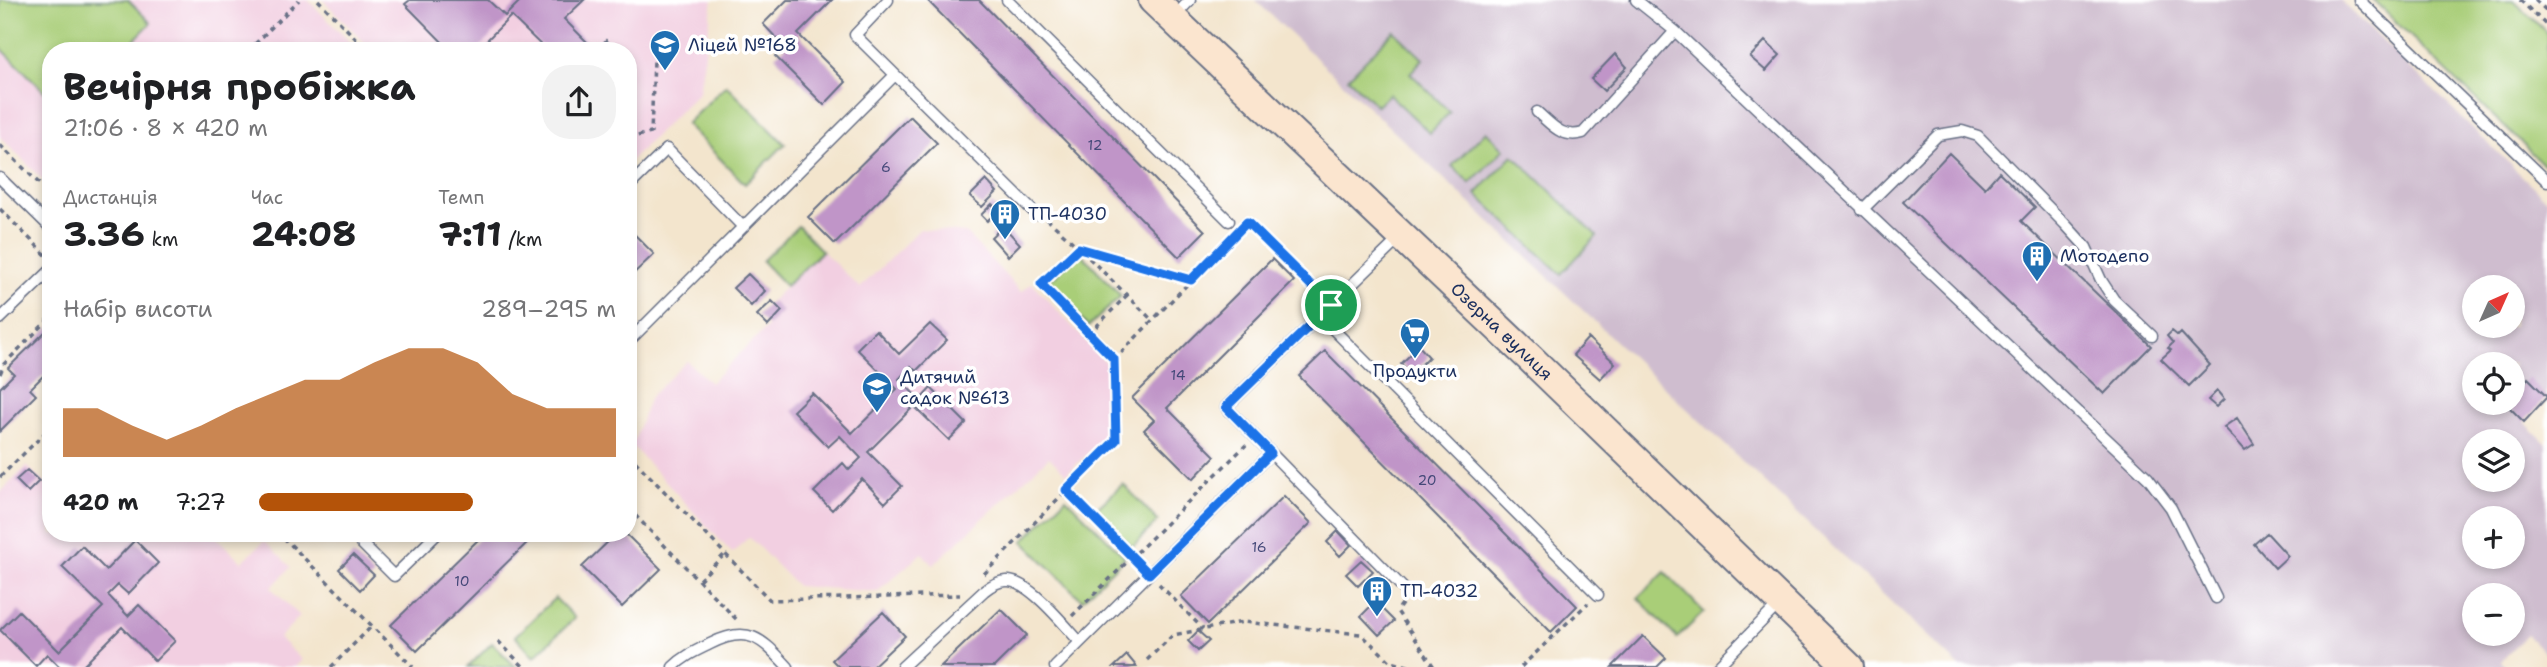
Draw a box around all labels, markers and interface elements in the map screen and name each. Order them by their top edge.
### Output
school or university icon: Ліцей №168 [648,28,682,72]
place label: Ліцей №168 [688,33,797,57]
text: Вечірня пробіжка [63,61,416,112]
button: share [542,65,616,139]
text: 21:06 · 8 × 420 m [63,113,268,143]
house number: 12 [1088,136,1102,154]
house number: 6 [881,158,891,176]
text: Дистанція [63,185,158,210]
text: Час [251,185,283,210]
text: Темп [438,185,484,210]
building icon: ТП-4030 [988,197,1022,241]
place label: ТП-4030 [1028,202,1107,226]
text: 3.36 [63,210,145,257]
text: 24:08 [251,210,357,257]
text: 7:11 [438,210,502,257]
text: km [145,227,178,252]
text: /km [502,227,542,252]
building icon: Мотодепо [2020,239,2054,283]
place label: Мотодепо [2060,244,2149,268]
pin [1301,275,1361,335]
north arrow [2462,275,2525,338]
map controls [2462,275,2525,646]
street label: Озерна вулиця [1445,277,1558,386]
icon: arrive [1312,286,1350,324]
text: Набір висоти [63,294,213,324]
text: 289–295 m [481,294,616,324]
supermarket icon: Продукти [1398,316,1432,360]
button: locate [2462,352,2525,415]
place label: Продукти [1373,359,1457,383]
place label: Дитячий садок №613 [900,365,1010,410]
house number: 14 [1170,366,1186,384]
school or university icon: Дитячий садок №613 [860,370,894,414]
button: layers [2462,429,2525,492]
house number: 20 [1417,471,1437,489]
text: 420 m [63,487,138,517]
text: 7:27 [175,487,226,517]
button: + [2462,506,2525,569]
house number: 16 [1251,538,1267,556]
house number: 10 [454,572,470,590]
building icon: ТП-4032 [1360,574,1394,618]
place label: ТП-4032 [1400,579,1478,603]
button: − [2462,583,2525,646]

